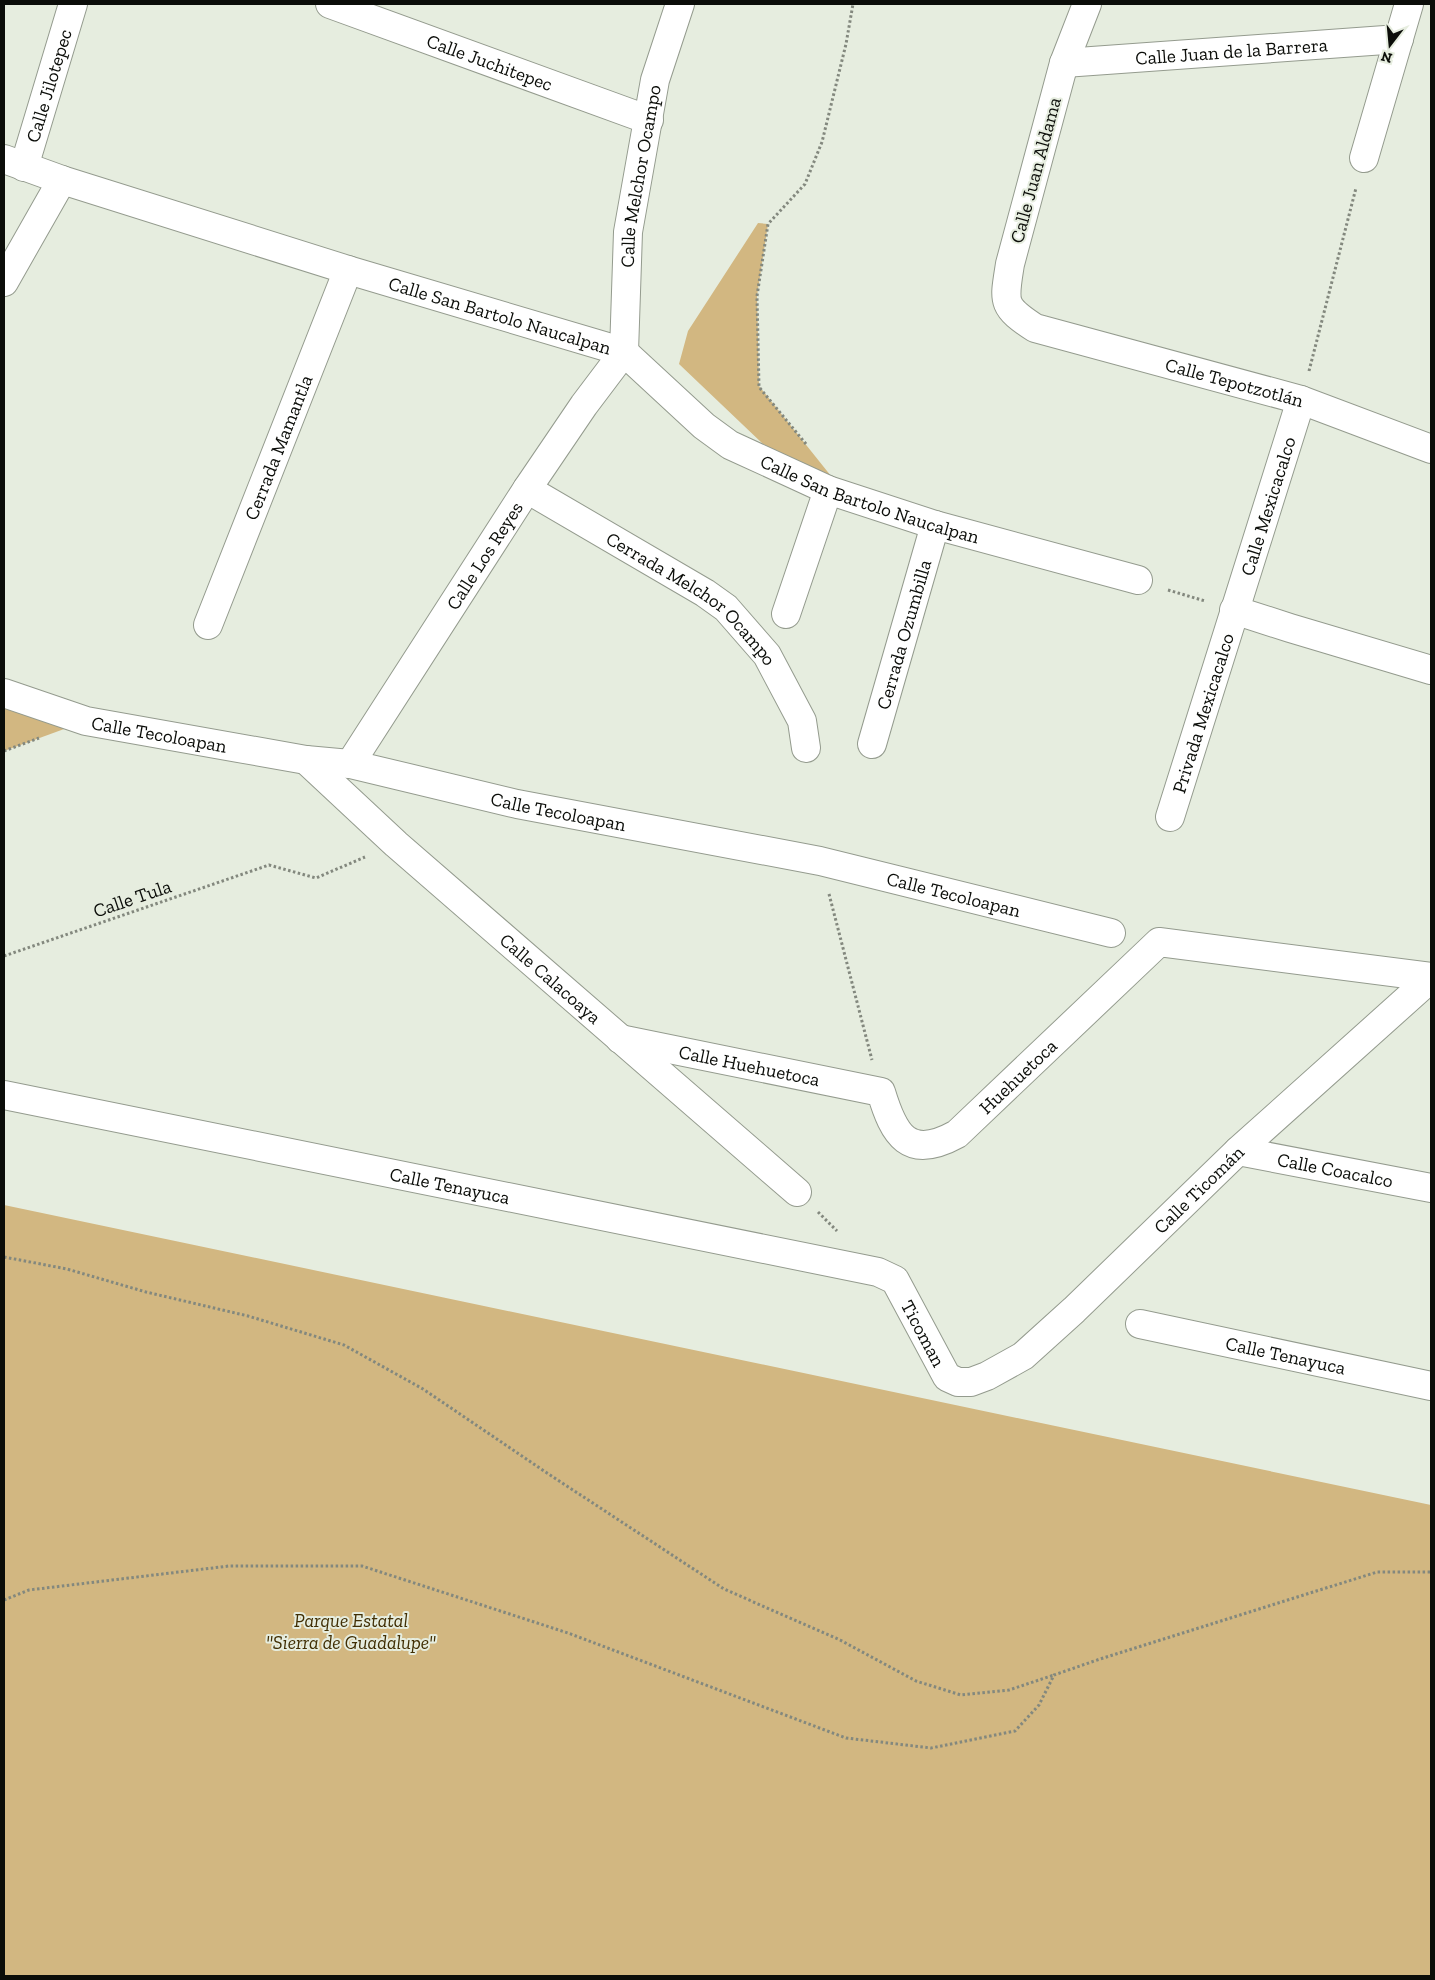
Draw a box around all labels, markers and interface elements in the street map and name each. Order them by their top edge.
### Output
north arrow [1365,20,1415,70]
street label: Calle Jilotepec [21,26,77,145]
street label: Calle Juchitepec [423,29,556,96]
street label: Calle Juan de la Barrera [1135,33,1329,70]
text: N [1379,47,1394,67]
street label: Calle Melchor Ocampo [616,83,666,268]
street label: Calle Juan Aldama [1005,95,1066,245]
street label: Calle San Bartolo Naucalpan [386,272,614,360]
street label: Calle Tepotzotlán [1163,353,1306,412]
street label: Cerrada Mamantla [240,372,317,523]
street label: Calle Mexicacalco [1236,433,1301,579]
street label: Calle San Bartolo Naucalpan [757,450,982,549]
street label: Calle Los Reyes [441,497,528,614]
street label: Cerrada Melchor Ocampo [602,527,781,670]
street label: Cerrada Ozumbilla [872,557,936,712]
street label: Privada Mexicacalco [1167,630,1239,796]
street label: Calle Tecoloapan [90,711,229,758]
street label: Calle Tecoloapan [488,787,628,836]
street label: Calle Tecoloapan [884,867,1023,922]
street label: Calle Tula [90,874,174,923]
street label: Calle Calacoaya [495,928,606,1029]
street label: Huehuetoca [974,1034,1062,1119]
street label: Calle Huehuetoca [677,1040,822,1091]
street label: Calle Ticomán [1149,1141,1249,1239]
street label: Calle Coacalco [1275,1148,1395,1193]
street label: Calle Tenayuca [388,1162,512,1209]
street label: Ticoman [896,1296,950,1371]
street label: Calle Tenayuca [1224,1332,1348,1380]
park label: Parque Estatal "Sierra de Guadalupe" [266,1609,436,1654]

